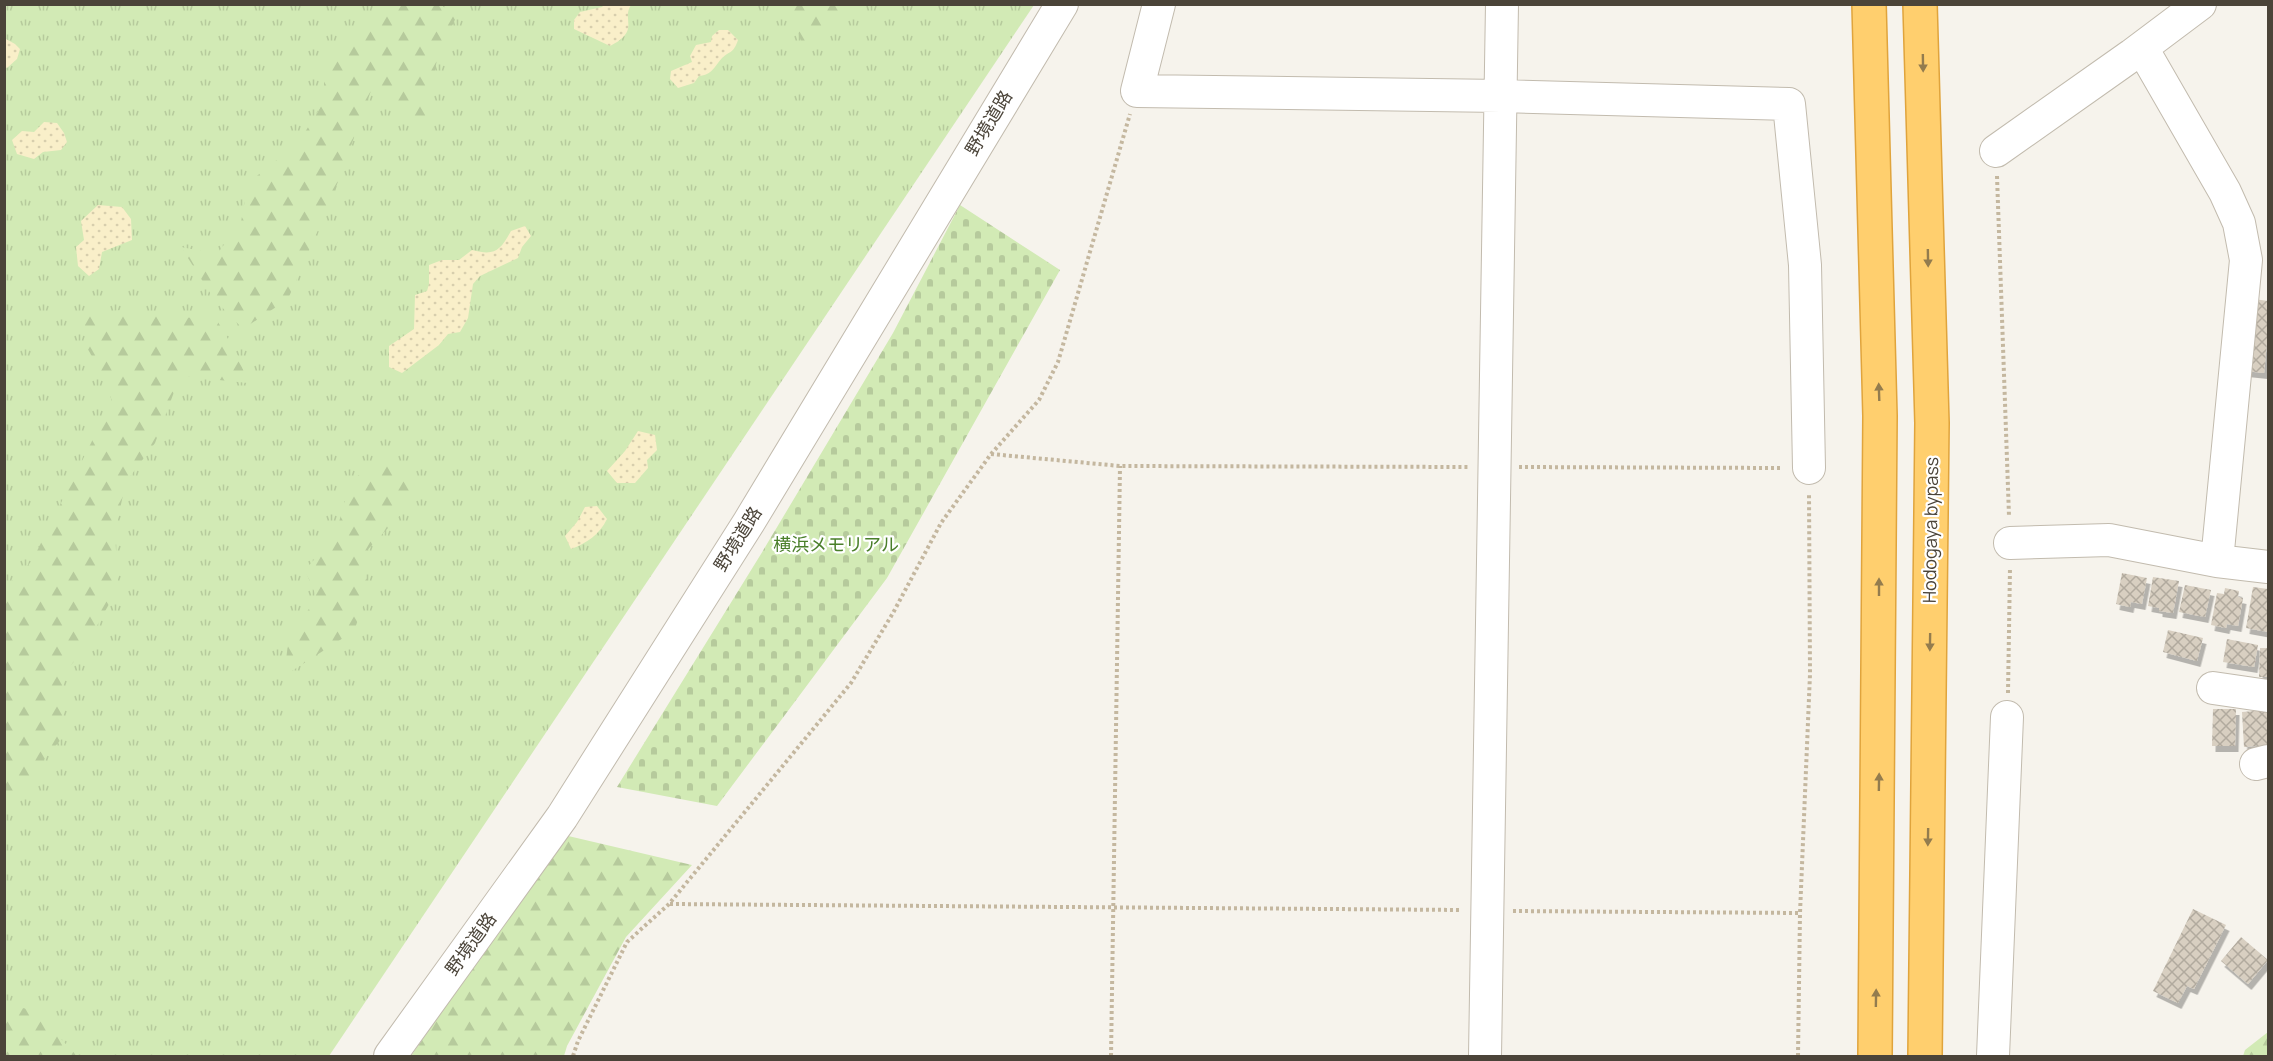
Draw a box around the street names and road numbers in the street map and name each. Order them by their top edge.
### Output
street label: 野境道路 [959,85,1017,160]
street label: Hodogaya bypass [1917,457,1943,603]
street label: 野境道路 [708,502,766,575]
street label: 野境道路 [439,907,501,980]

